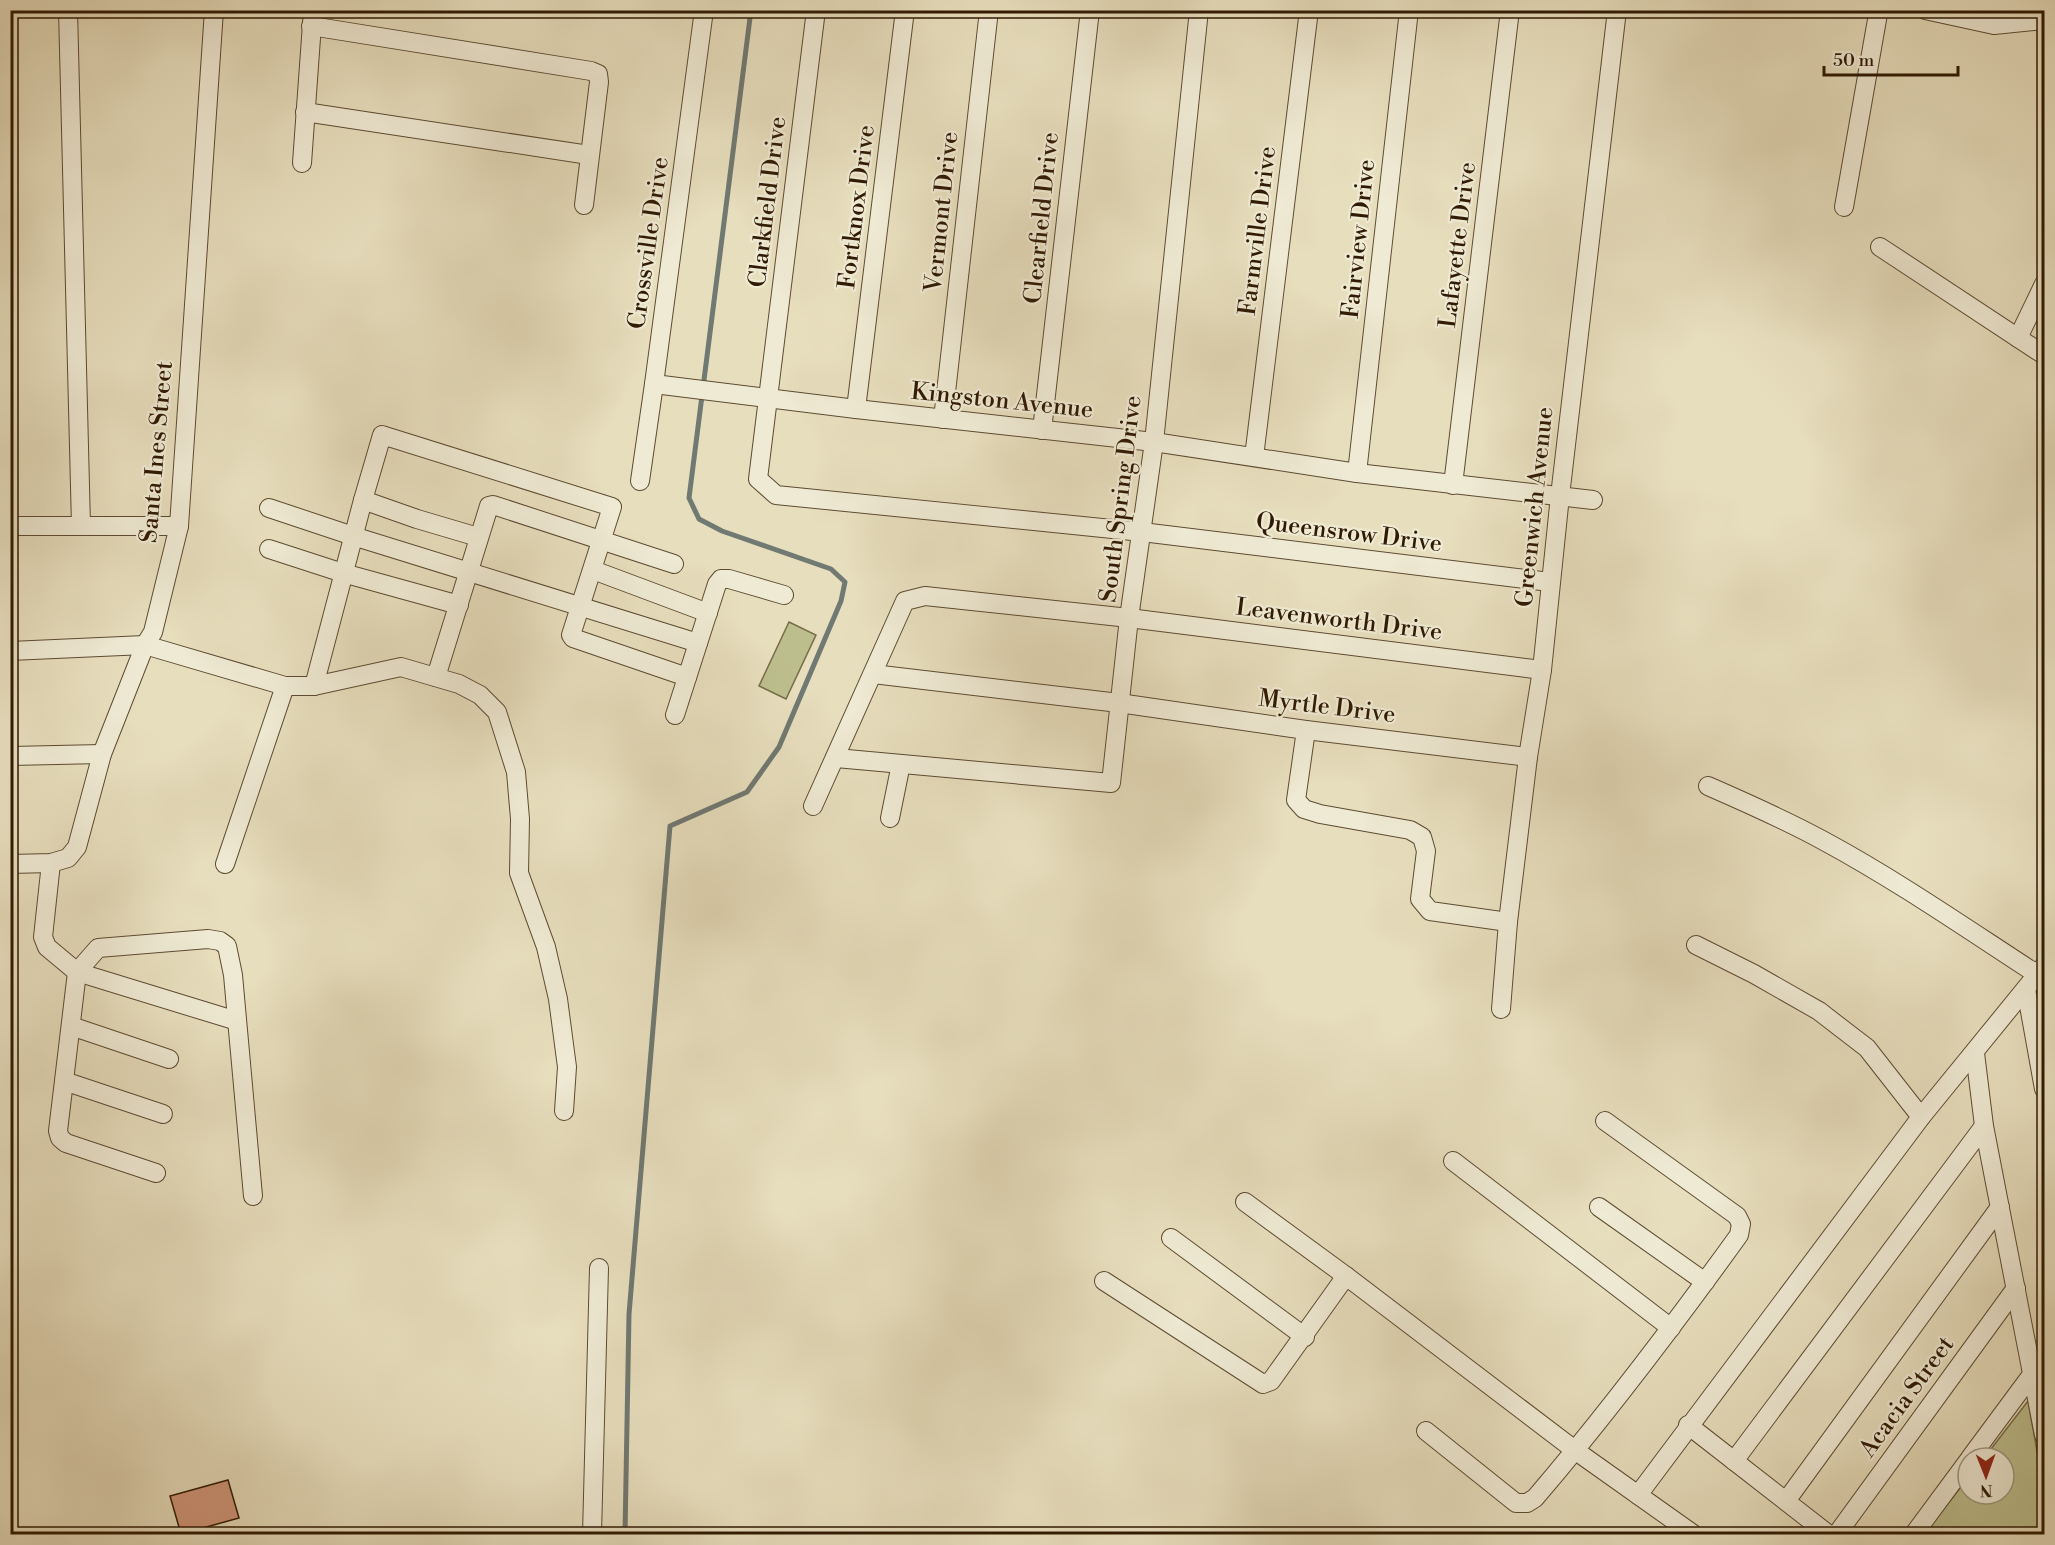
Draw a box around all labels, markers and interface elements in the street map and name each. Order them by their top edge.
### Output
scale bar [1824,39,1958,77]
text: 50 m [1833,49,1875,72]
street label: Clarkfield Drive [743,115,793,289]
street label: Fortknox Drive [832,123,882,291]
street label: Vermont Drive [919,130,965,295]
street label: Clearfield Drive [1018,131,1066,305]
street label: Farmville Drive [1233,145,1283,317]
street label: Crossville Drive [622,155,676,331]
street label: Fairview Drive [1336,158,1382,320]
street label: Lafayette Drive [1433,160,1483,330]
street label: Santa Ines Street [134,359,180,544]
street label: Kingston Avenue [909,377,1095,425]
street label: South Spring Drive [1093,394,1149,604]
street label: Greenwich Avenue [1510,405,1560,609]
street label: Queensrow Drive [1254,507,1444,559]
street label: Leavenworth Drive [1234,592,1444,648]
street label: Myrtle Drive [1257,684,1397,730]
street label: Acacia Street [1852,1330,1961,1464]
north arrow [1956,1446,2016,1506]
text: N [1979,1480,1993,1500]

